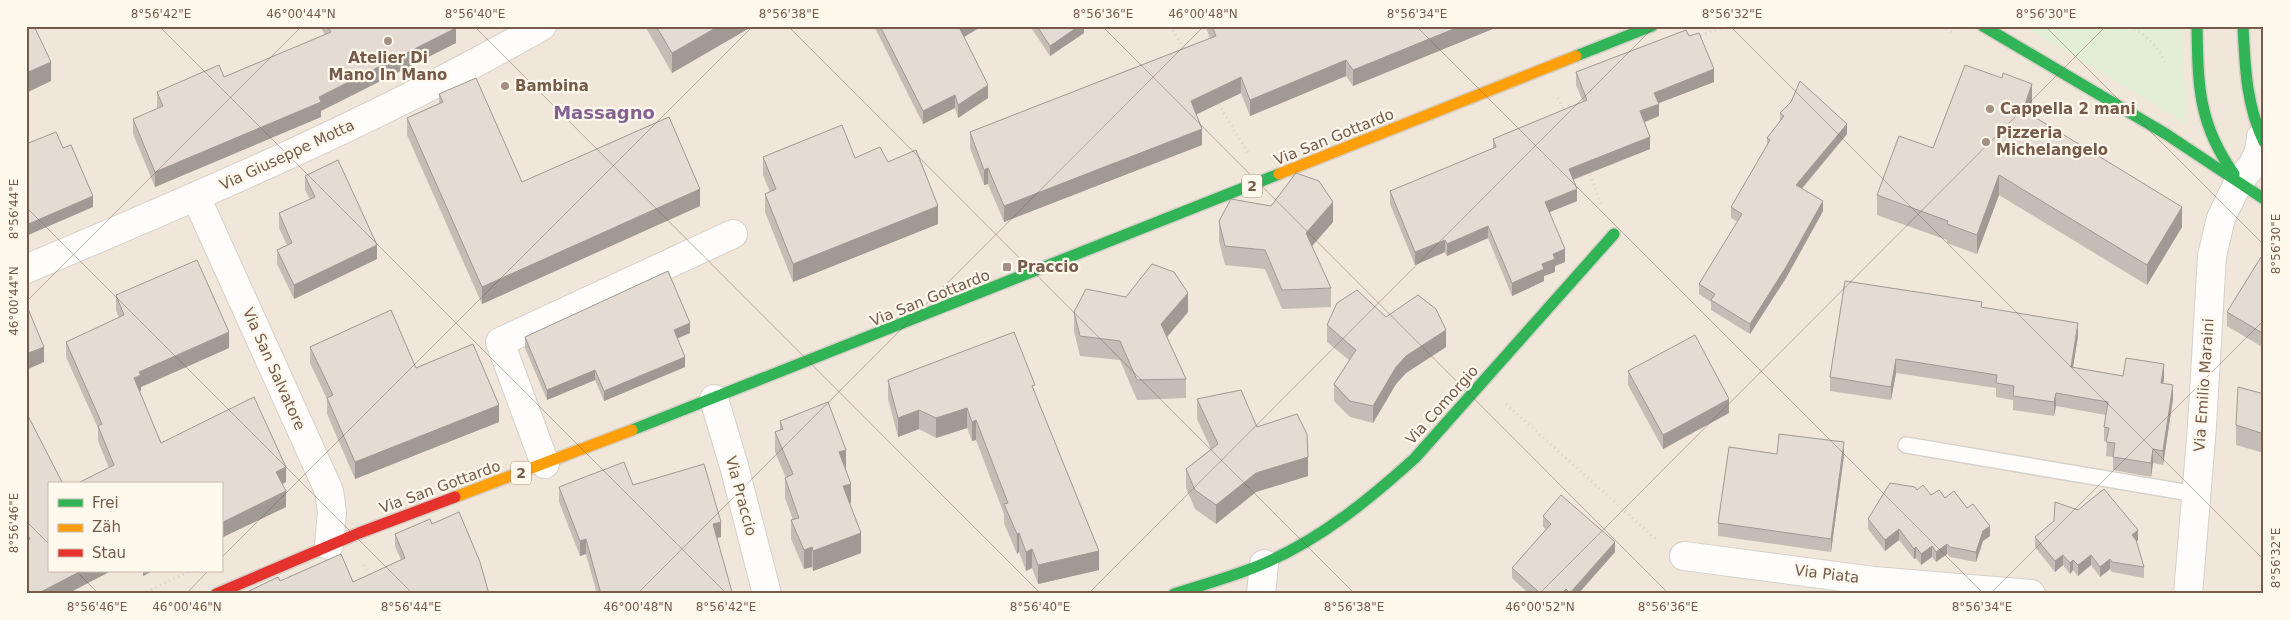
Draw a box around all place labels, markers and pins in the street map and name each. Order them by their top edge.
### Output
marker: Atelier Di Mano In Mano [382,35,394,47]
place label: Atelier Di Mano In Mano [329,49,447,84]
place label: Bambina [515,77,589,95]
marker: Bambina [499,80,511,92]
place label: Cappella 2 mani [2000,100,2136,118]
marker: Cappella 2 mani [1984,103,1996,115]
place label: Pizzeria Michelangelo [1996,124,2108,159]
marker: Pizzeria Michelangelo [1980,136,1992,148]
place label: Praccio [1017,258,1079,276]
marker: Praccio [1001,261,1013,273]

